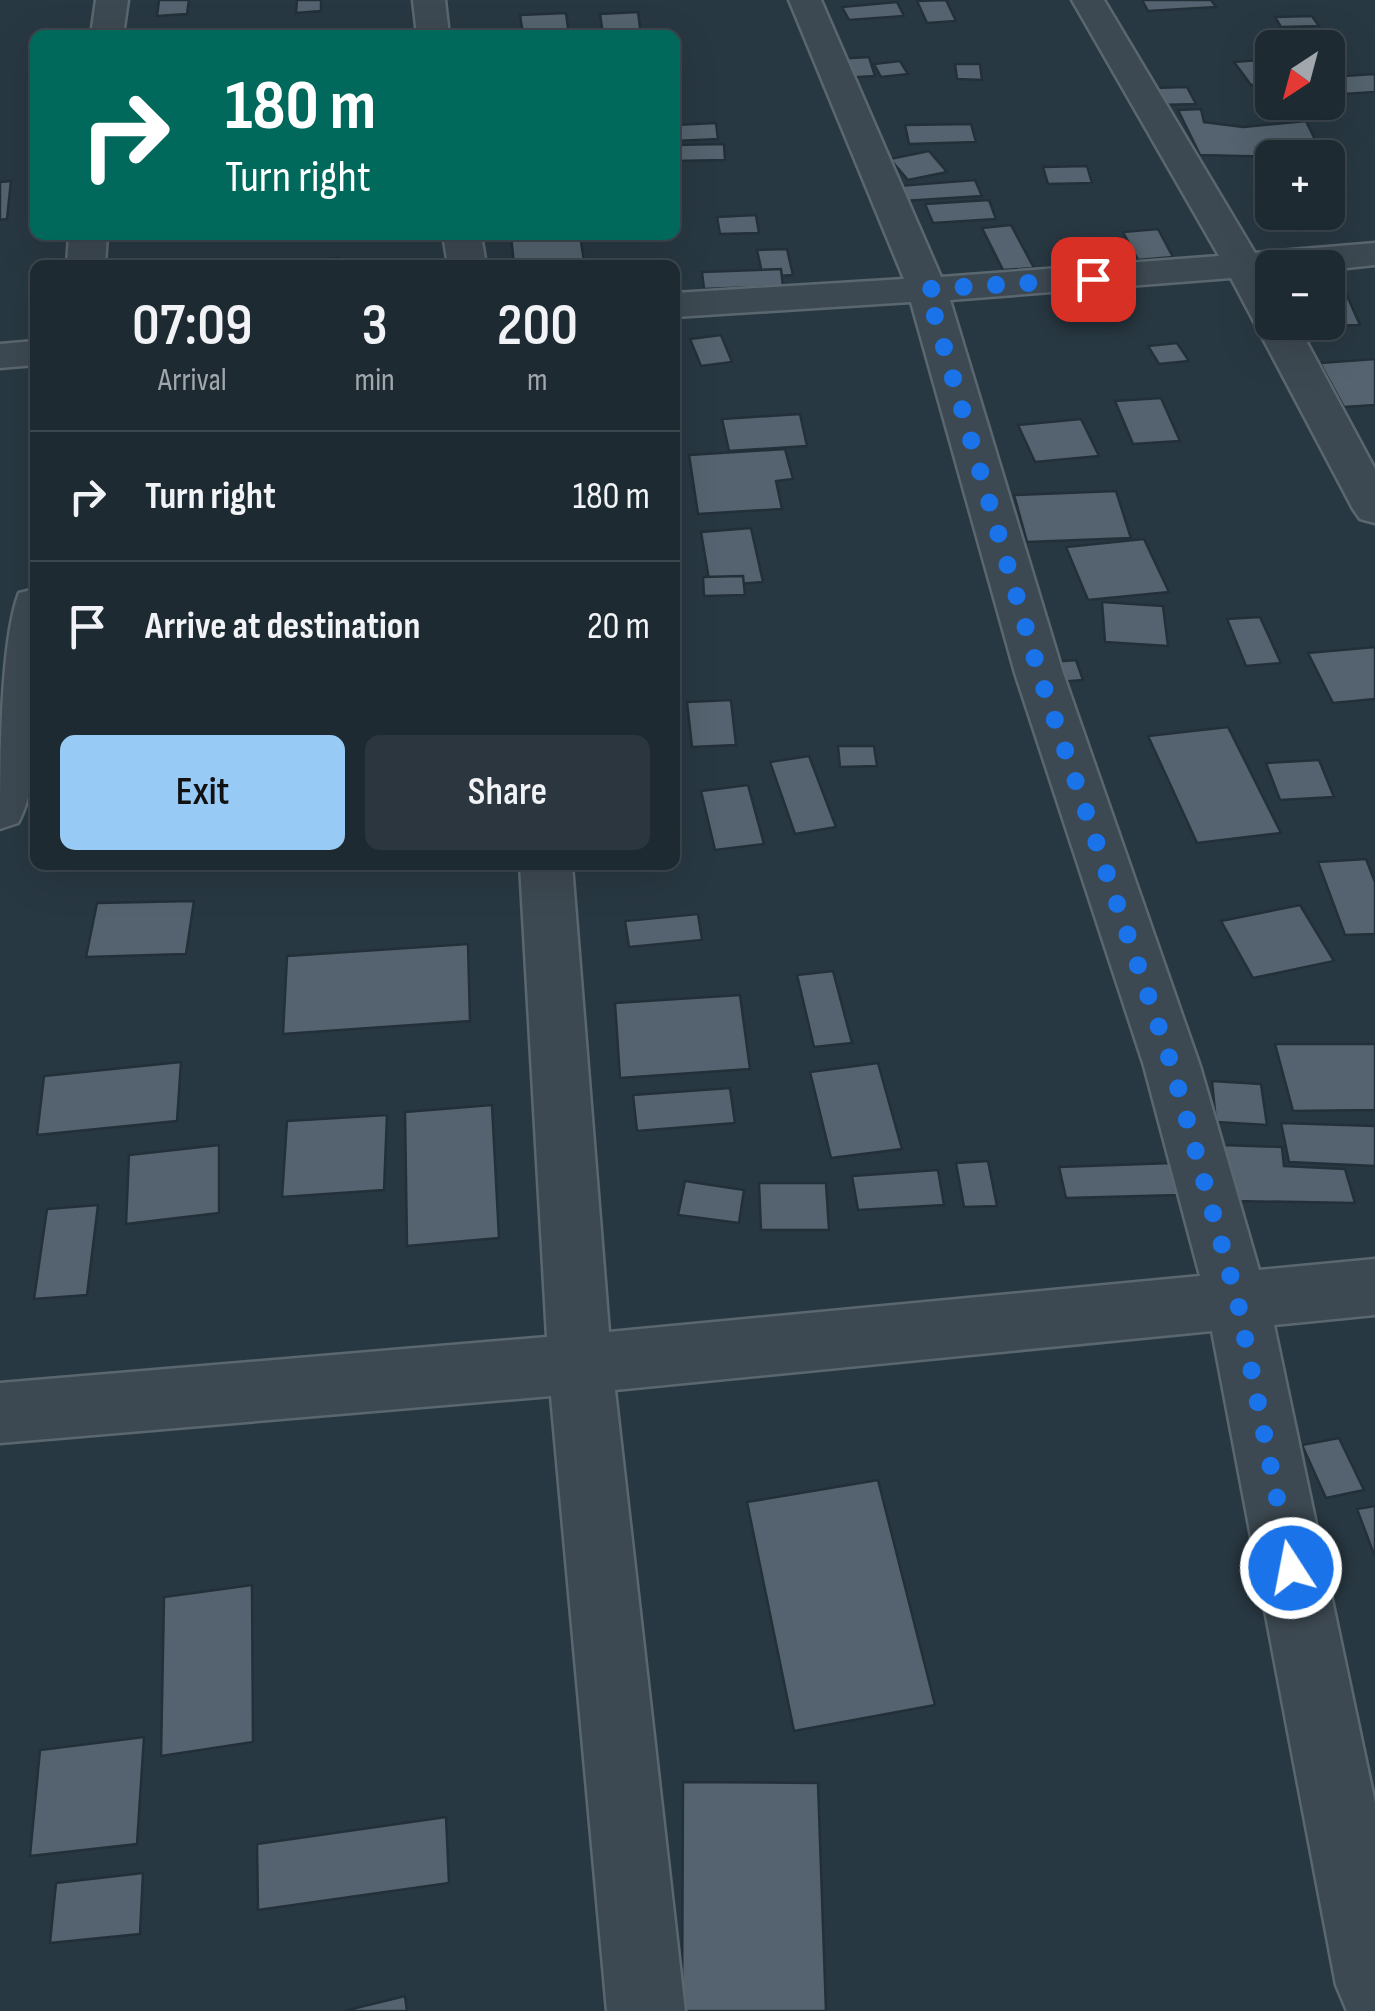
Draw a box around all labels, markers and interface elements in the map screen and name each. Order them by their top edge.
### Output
north arrow [1255,30,1345,120]
map controls [1255,30,1345,340]
text: 180 m [225,65,376,149]
icon: right [60,70,190,200]
button: + [1255,140,1345,230]
text: Turn right [225,150,371,205]
pin [1051,237,1136,322]
button: − [1255,250,1345,340]
icon: arrive [1066,252,1121,307]
text: 07:09 [132,290,253,362]
text: 3 [362,290,388,362]
text: 200 [497,290,578,362]
text: Arrival [158,361,227,400]
text: min [355,361,395,400]
text: m [527,361,548,400]
icon: right [60,469,115,524]
text: Turn right [145,474,276,519]
text: 180 m [573,474,650,519]
icon: arrive [60,599,115,654]
text: Arrive at destination [145,604,420,649]
text: 20 m [587,604,650,649]
button: Exit [60,735,345,850]
button: Share [365,735,650,850]
position arrow [1239,1516,1343,1620]

